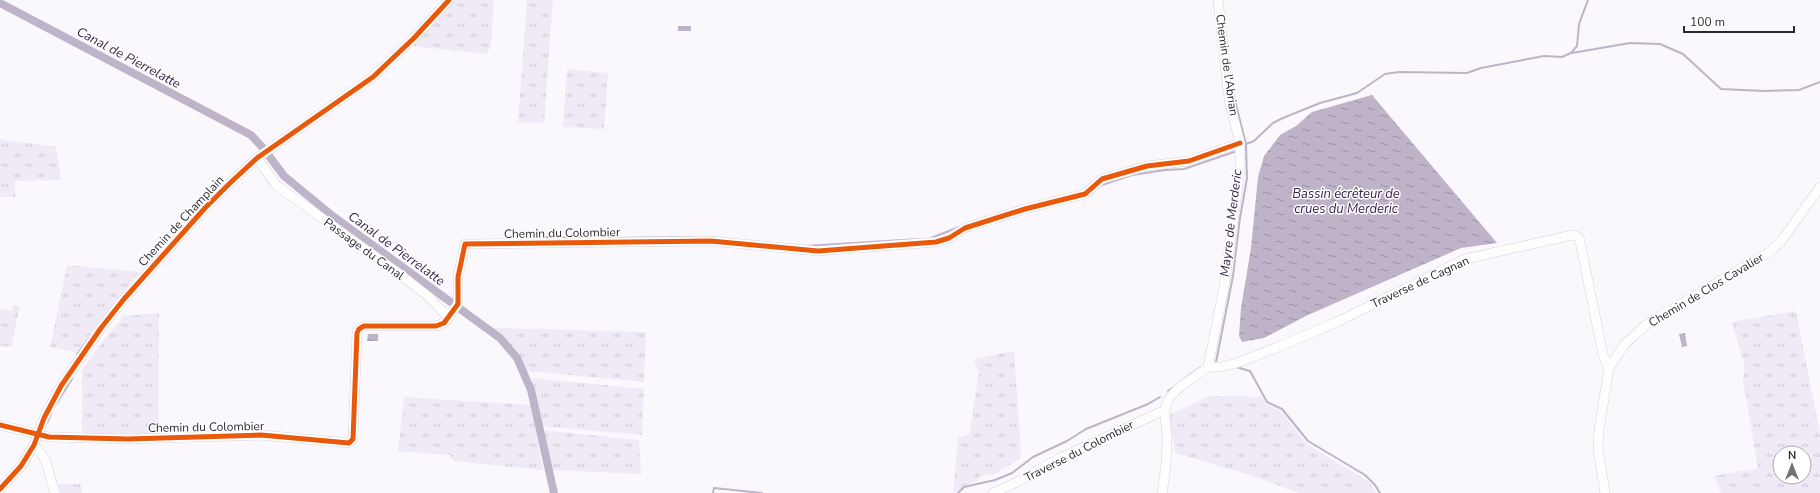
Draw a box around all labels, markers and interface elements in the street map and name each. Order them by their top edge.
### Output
scale bar [1684,8,1794,34]
street label: Chemin de l'Abrian [1212,13,1242,117]
text: 100 m [1690,14,1725,30]
water label: Canal de Pierrelatte [73,23,184,93]
water label: Mayre de Merderic [1215,167,1247,278]
street label: Chemin de Champlain [135,172,227,270]
water label: Bassin écrêteur de crues du Merderic [1292,185,1400,218]
water label: Canal de Pierrelatte [344,208,449,290]
street label: Passage du Canal [321,214,408,284]
street label: Chemin du Colombier [504,224,621,242]
street label: Chemin de Clos Cavalier [1646,249,1767,331]
street label: Traverse de Cagnan [1368,252,1472,312]
street label: Traverse du Colombier [1022,416,1137,486]
street label: Chemin du Colombier [148,418,265,436]
north arrow [1772,445,1812,485]
text: N [1788,448,1796,463]

